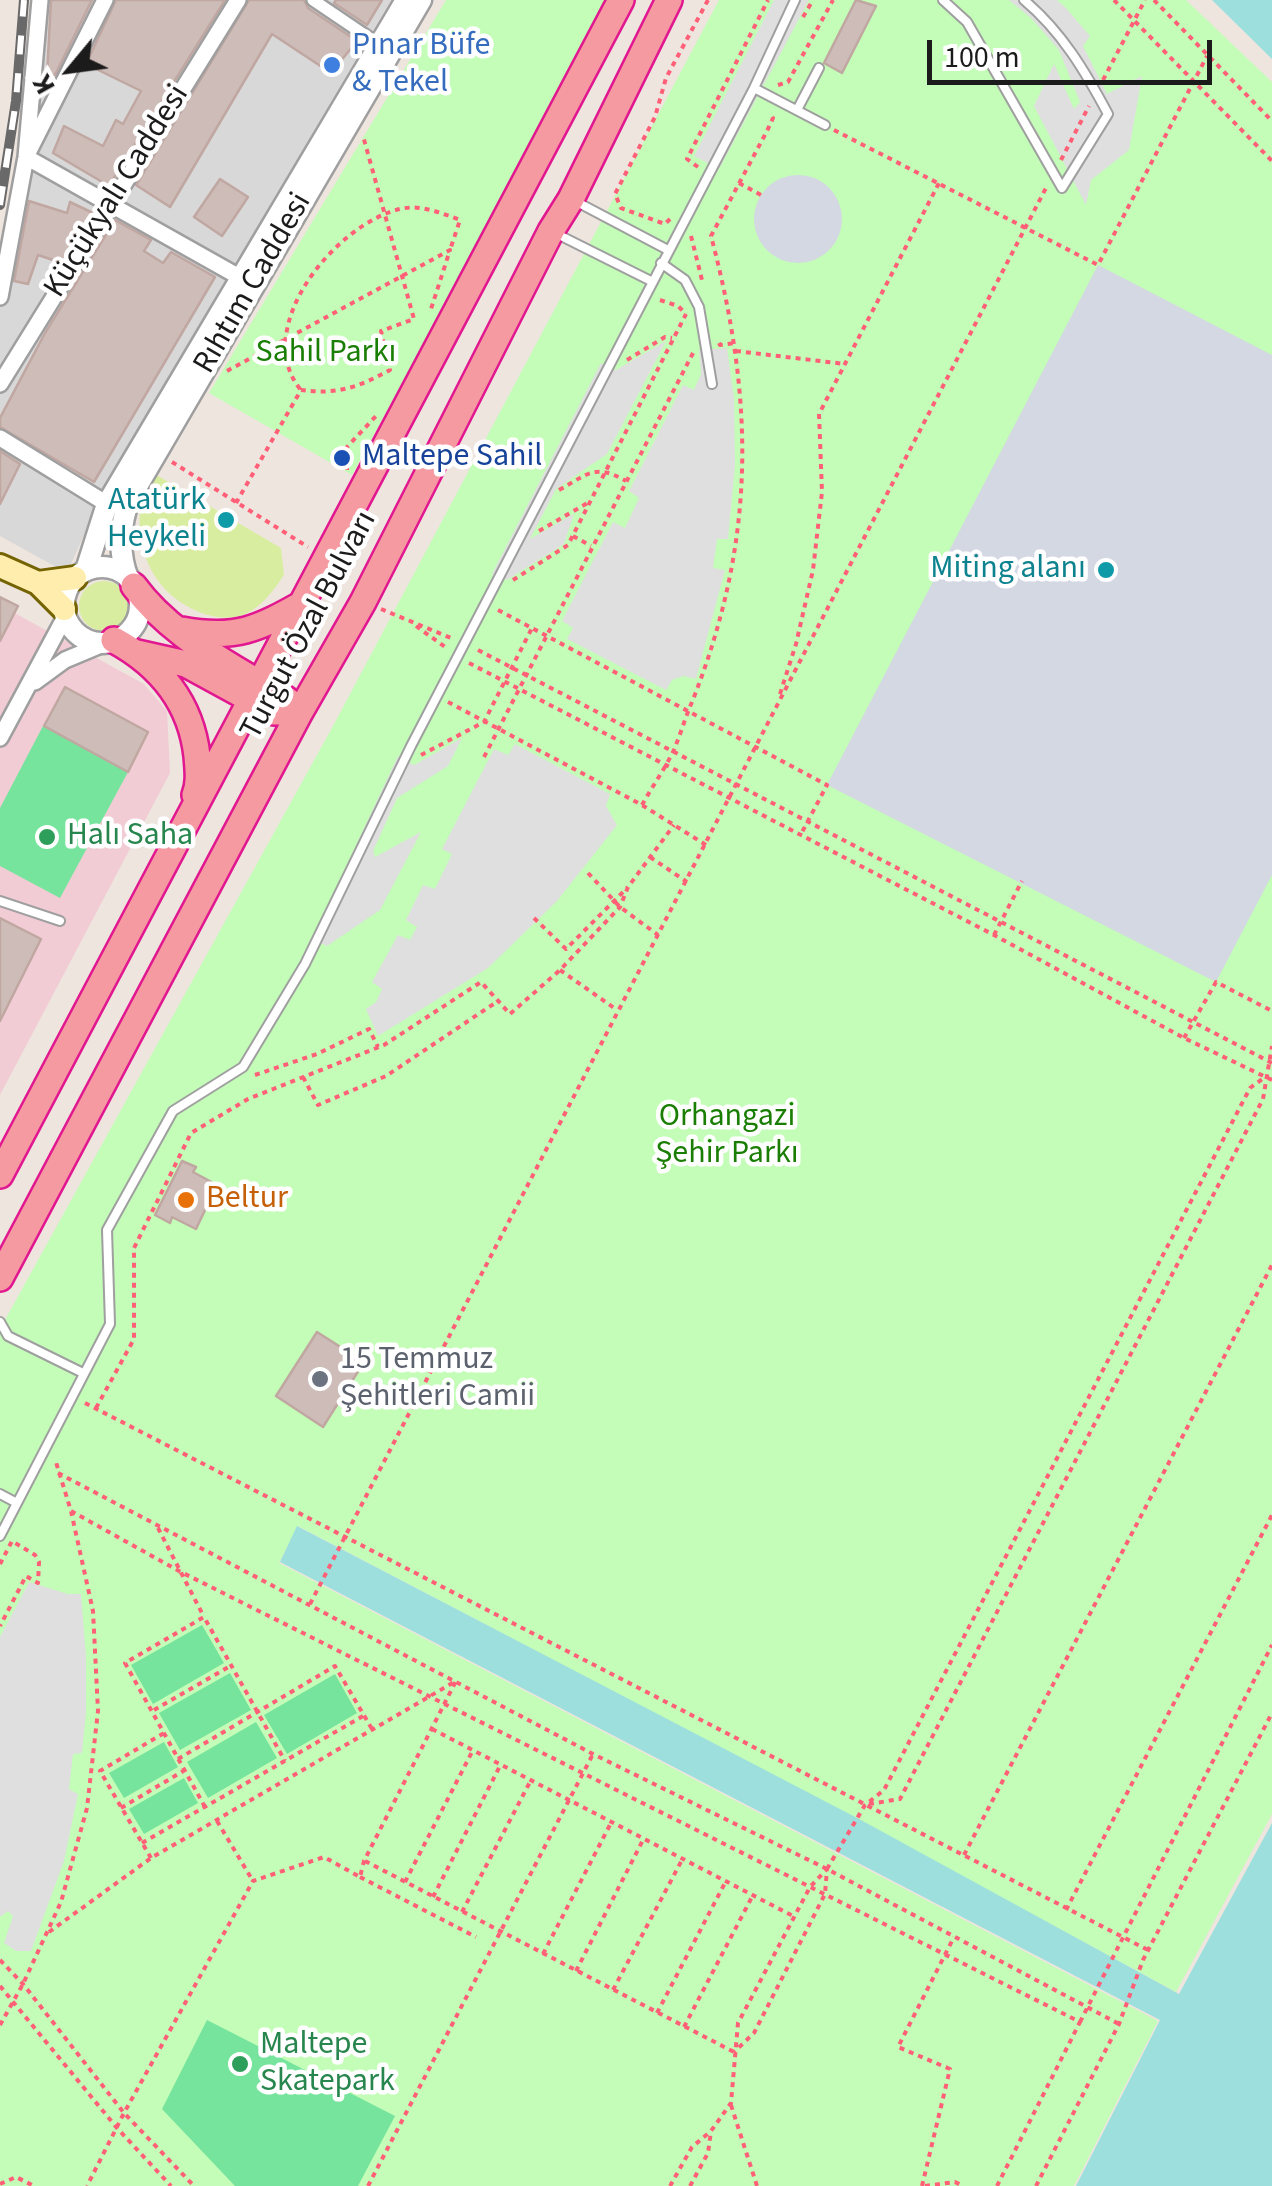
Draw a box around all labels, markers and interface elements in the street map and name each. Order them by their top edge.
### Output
north arrow [20,20,120,120]
scale bar [932,20,1217,82]
place label: Pınar Büfe & Tekel [352,28,490,103]
text: 100 m [944,36,1020,79]
marker: Pınar Büfe & Tekel [321,54,343,76]
street label: Küçükyalı Caddesi [37,79,199,305]
street label: Rıhtım Caddesi [187,187,321,381]
park label: Sahil Parkı [256,335,396,373]
place label: Maltepe Sahil [362,439,542,477]
marker: Maltepe Sahil [331,447,353,469]
place label: Atatürk Heykeli [107,483,206,558]
street label: Turgut Özal Bulvarı [234,505,386,747]
marker: Atatürk Heykeli [215,509,237,531]
place label: Miting alanı [930,551,1086,589]
marker: Miting alanı [1095,559,1117,581]
place label: Halı Saha [67,818,193,856]
marker: Halı Saha [36,826,58,848]
park label: Orhangazi Şehir Parkı [655,1099,799,1174]
place label: Beltur [206,1181,288,1219]
marker: Beltur [175,1189,197,1211]
place label: 15 Temmuz Şehitleri Camii [340,1342,535,1417]
marker: 15 Temmuz Şehitleri Camii [309,1368,331,1390]
place label: Maltepe Skatepark [260,2027,395,2102]
marker: Maltepe Skatepark [229,2053,251,2075]

